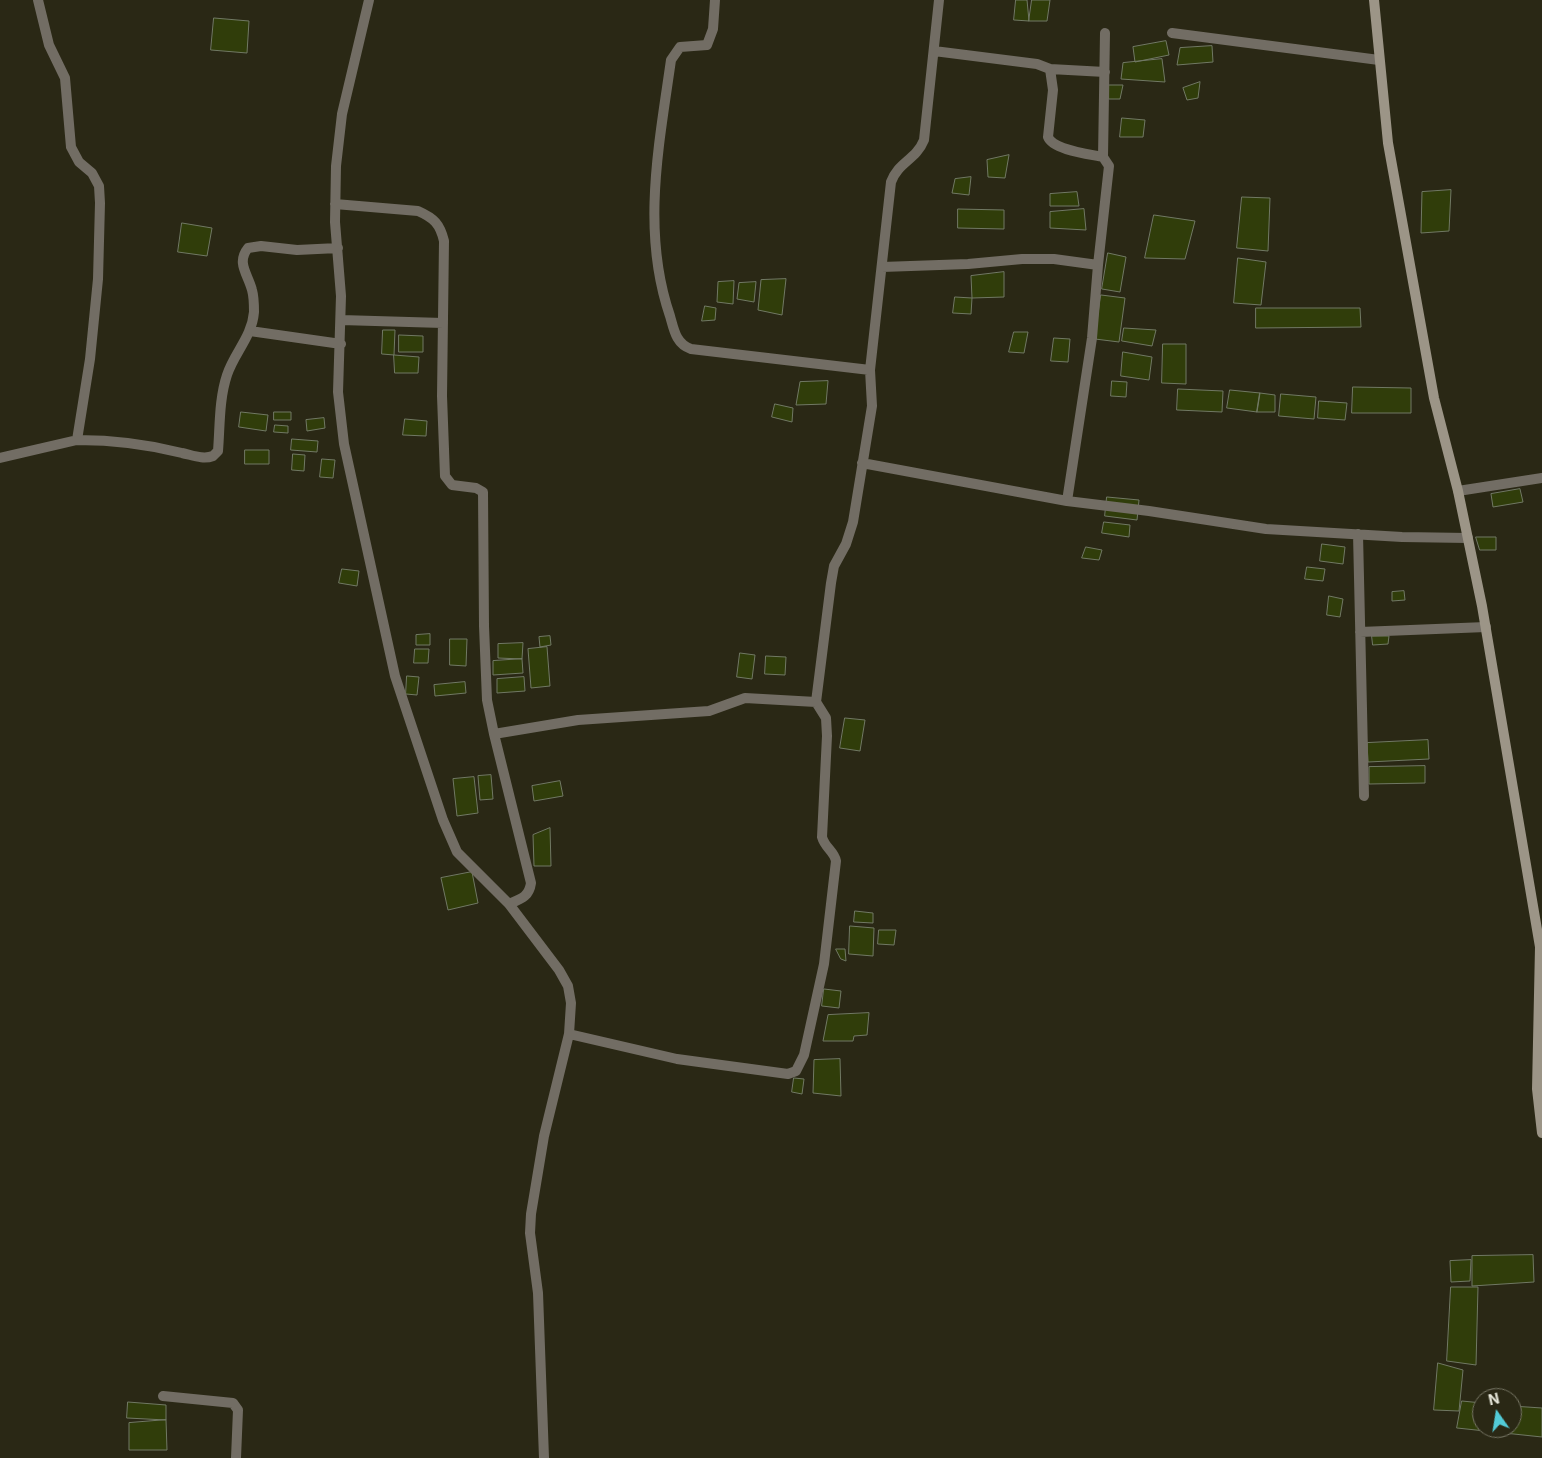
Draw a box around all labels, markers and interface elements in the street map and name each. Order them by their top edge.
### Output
north arrow [1472,1388,1522,1438]
text: N [1487,1389,1501,1408]

